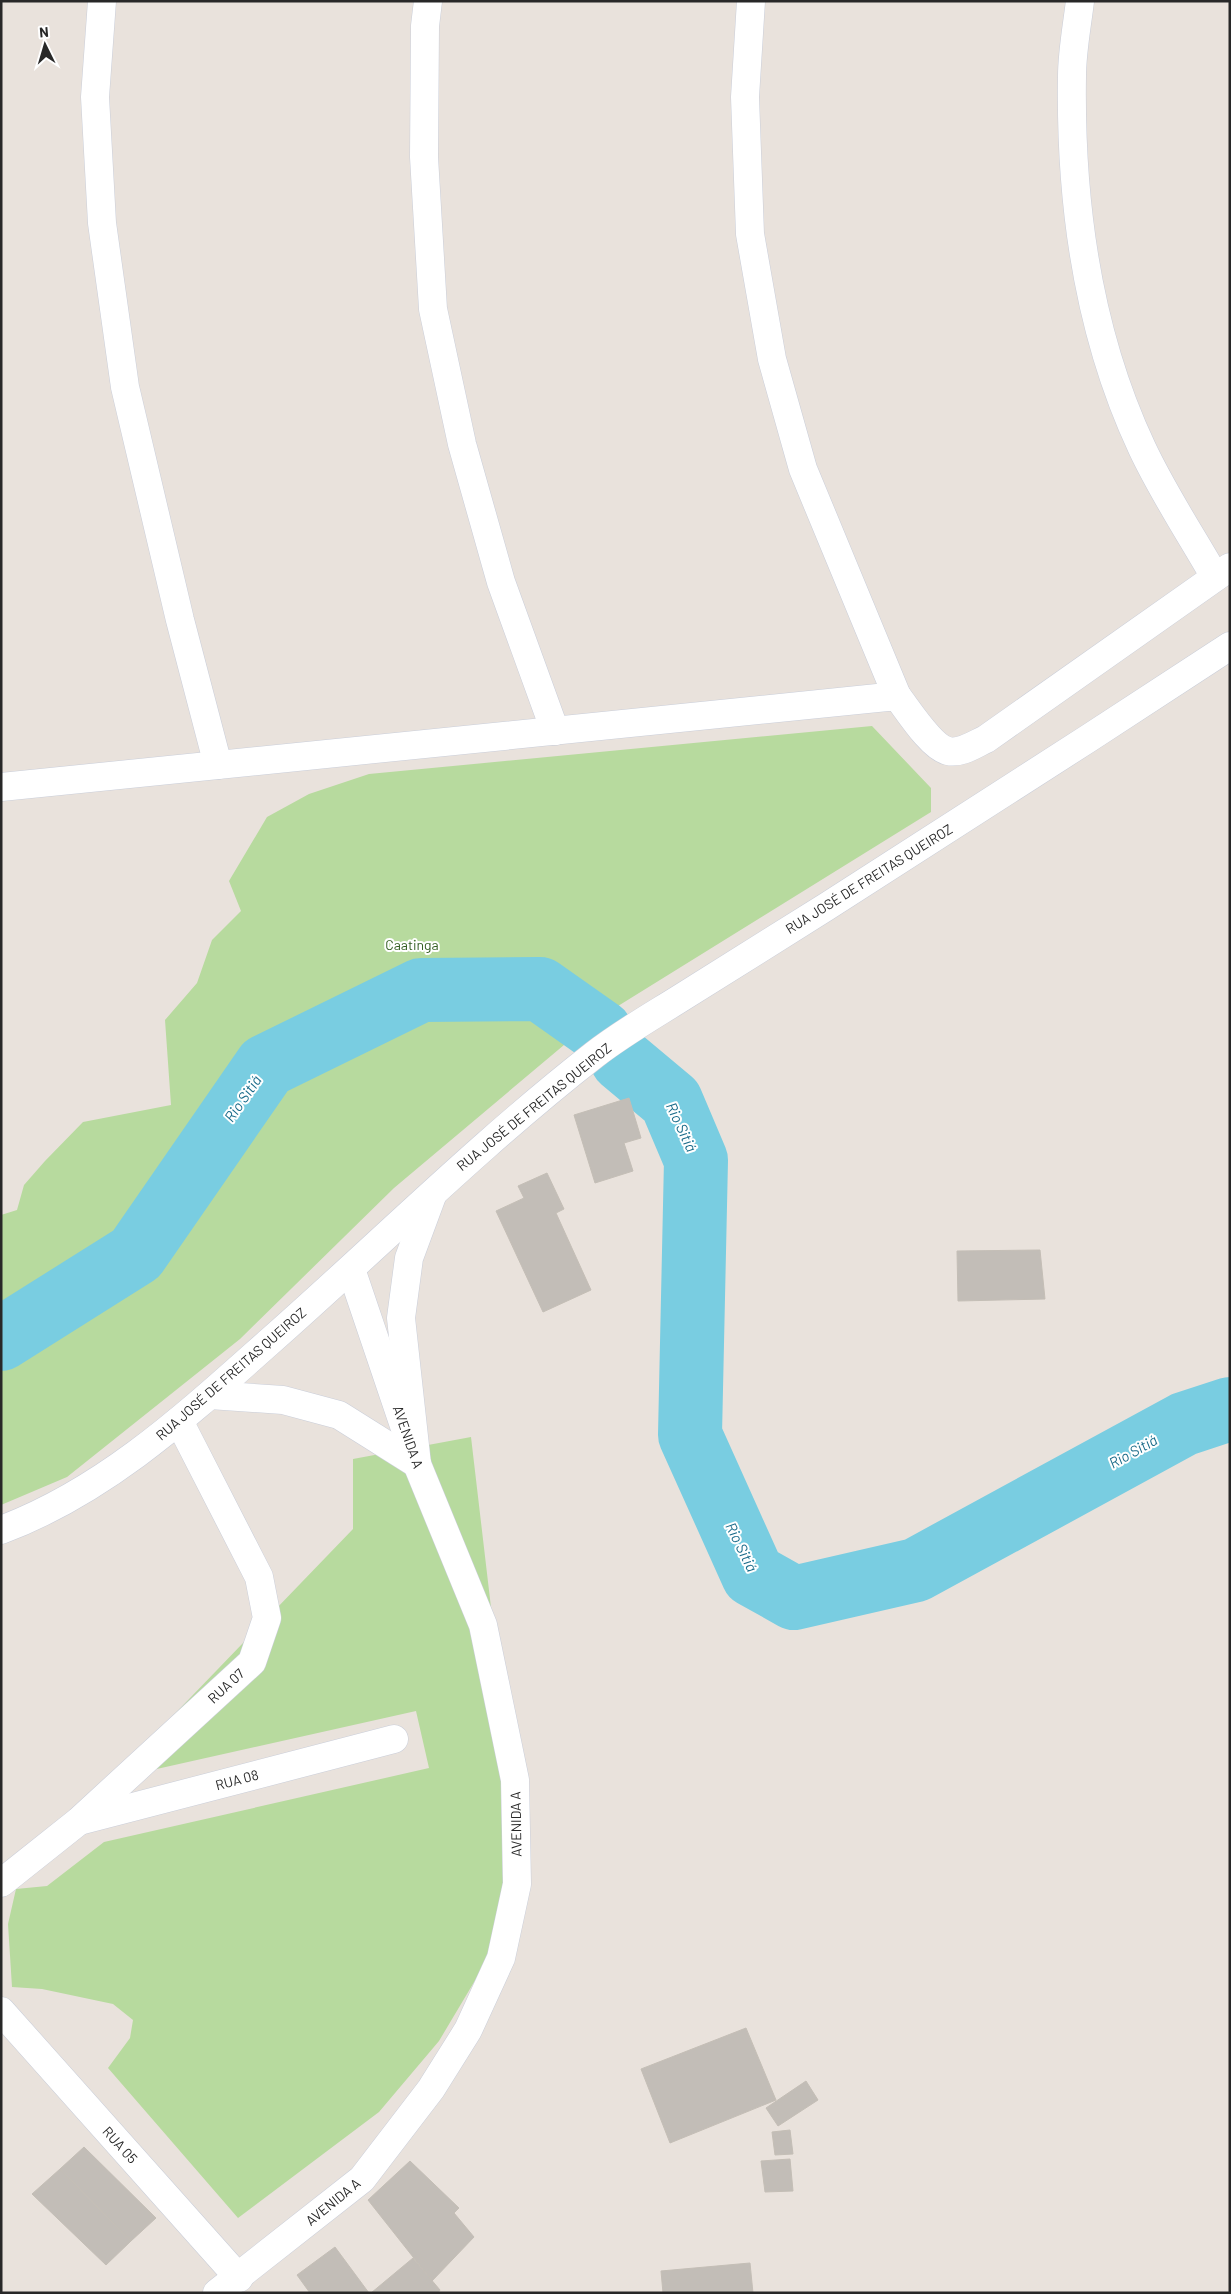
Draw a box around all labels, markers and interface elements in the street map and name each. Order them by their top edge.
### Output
north arrow [20,20,70,70]
text: N [38,23,49,40]
street label: RUA JOSÉ DE FREITAS QUEIROZ [782,820,955,937]
park label: Caatinga [385,936,439,953]
street label: RUA JOSÉ DE FREITAS QUEIROZ [453,1039,614,1174]
water label: Rio Sitiá [220,1071,265,1125]
water label: Rio Sitiá [663,1099,701,1155]
street label: RUA JOSÉ DE FREITAS QUEIROZ [152,1304,309,1444]
street label: AVENIDA A [390,1403,427,1471]
water label: Rio Sitiá [1105,1430,1160,1472]
water label: Rio Sitiá [722,1519,762,1574]
street label: RUA 07 [204,1664,248,1707]
street label: RUA 08 [213,1766,260,1793]
street label: AVENIDA A [506,1791,525,1857]
street label: RUA 05 [99,2123,141,2167]
street label: AVENIDA A [302,2174,364,2229]

